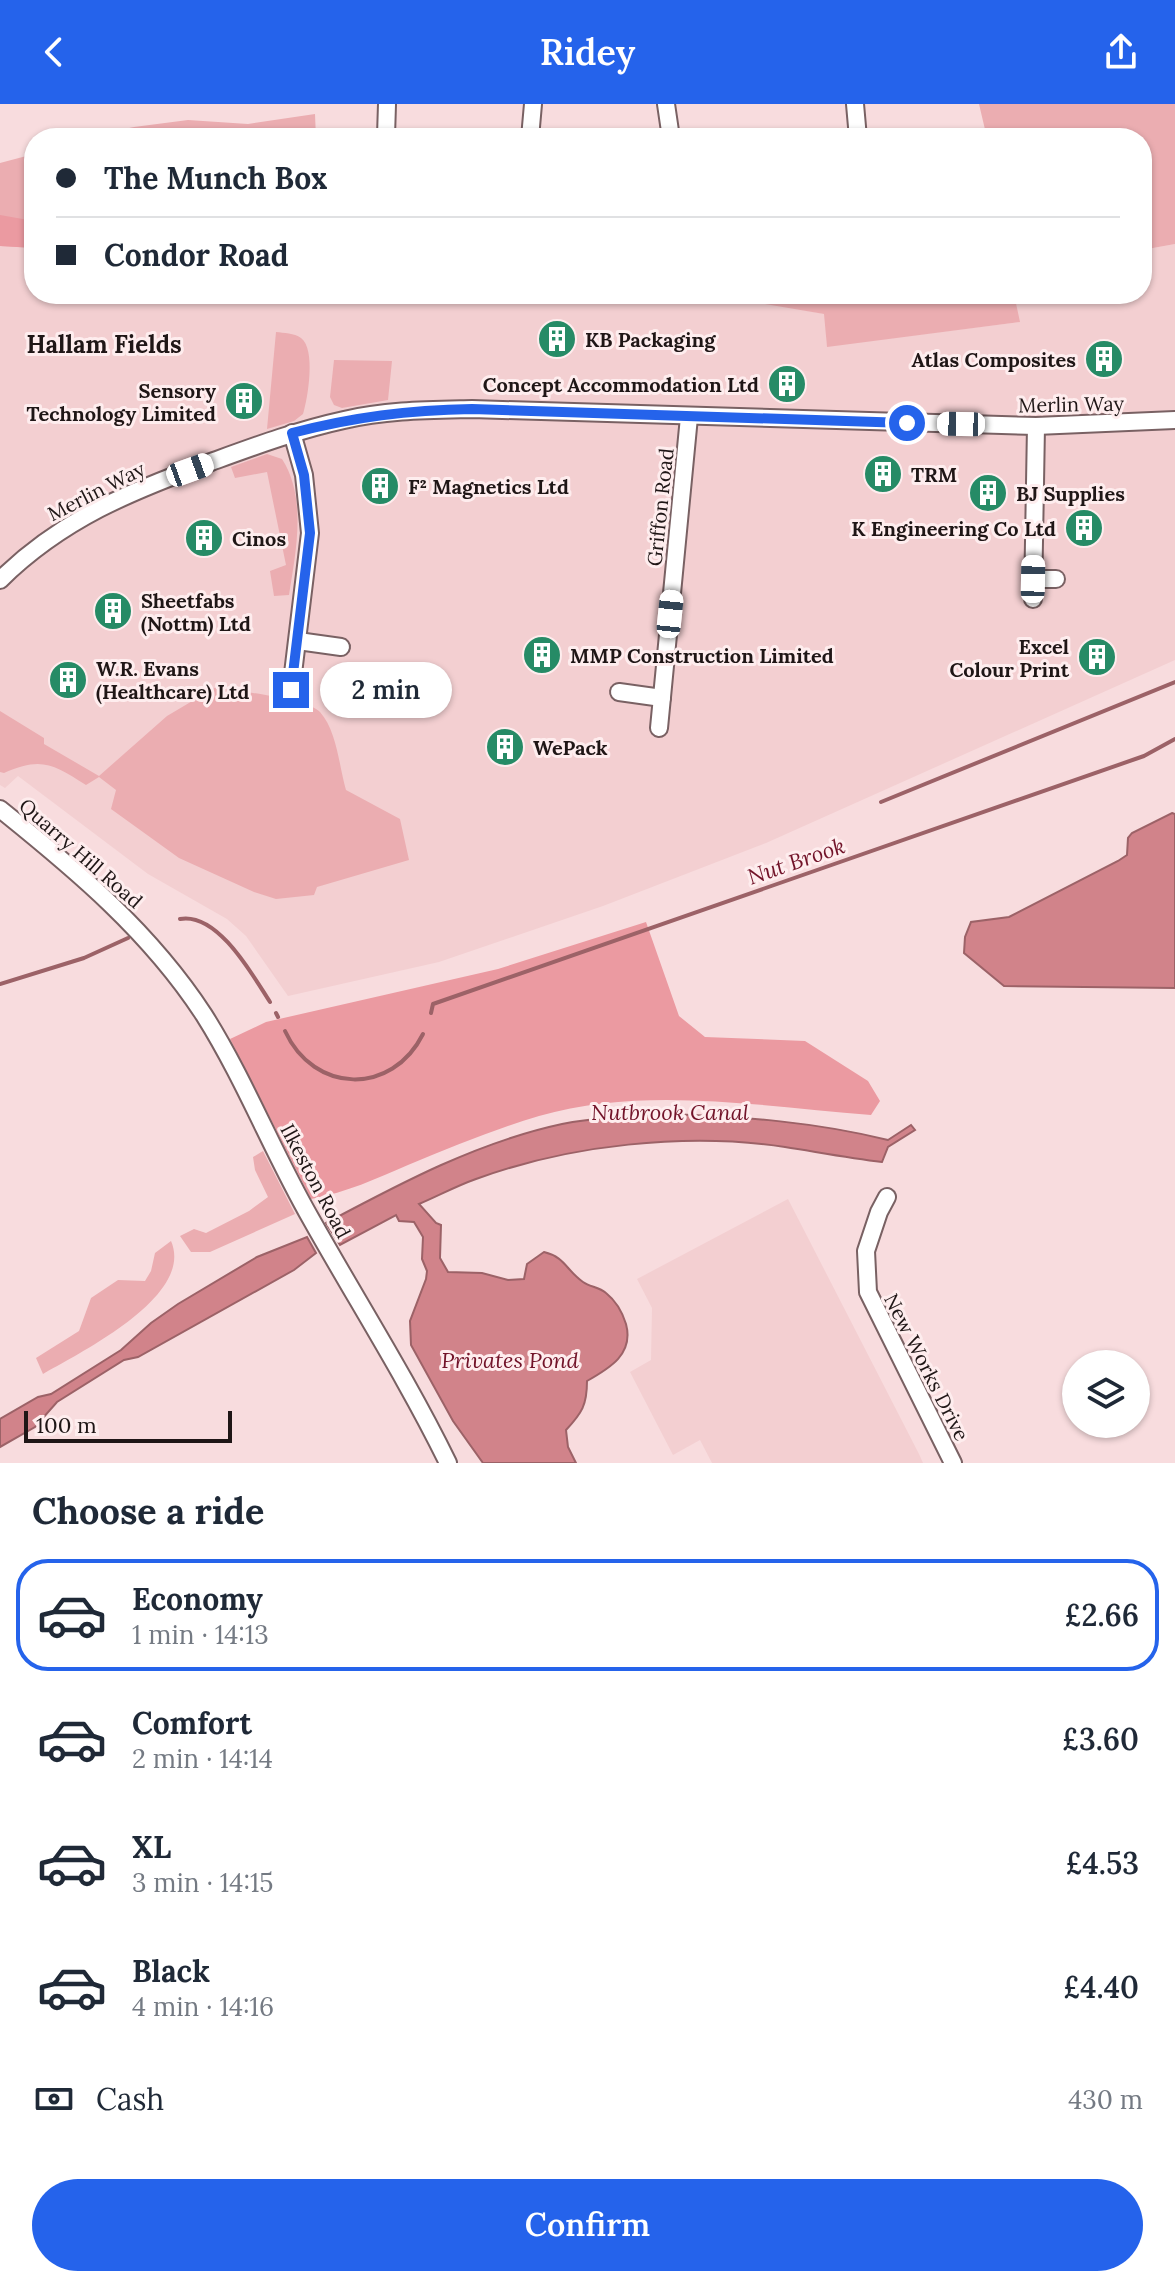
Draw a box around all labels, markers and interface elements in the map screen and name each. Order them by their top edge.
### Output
text: Ridey [540,29,635,75]
icon: back [32,30,76,74]
icon: share [1099,30,1143,74]
text: The Munch Box [104,159,327,197]
text: Condor Road [104,236,289,274]
building icon: KB Packaging [536,318,578,360]
place label: KB Packaging [585,327,716,352]
district label: Hallam Fields [26,329,182,360]
building icon: Atlas Composites [1083,338,1125,380]
place label: Atlas Composites [912,347,1076,372]
building icon: Concept Accommodation Ltd [766,363,808,405]
place label: Concept Accommodation Ltd [483,372,759,397]
place label: Sensory Technology Limited [26,378,216,426]
building icon: Sensory Technology Limited [223,380,265,422]
street label: Merlin Way [1018,391,1125,417]
route start [889,405,925,441]
car [937,412,985,436]
street label: Griffon Road [641,447,679,567]
car [163,451,217,489]
building icon: TRM [862,453,904,495]
street label: Merlin Way [43,456,149,526]
place label: TRM [911,462,957,487]
building icon: F² Magnetics Ltd [359,465,401,507]
building icon: BJ Supplies [967,472,1009,514]
place label: F² Magnetics Ltd [408,474,569,499]
place label: BJ Supplies [1016,481,1125,506]
building icon: K Engineering Co Ltd [1063,507,1105,549]
place label: K Engineering Co Ltd [851,516,1056,541]
building icon: Cinos [183,517,225,559]
place label: Cinos [232,526,286,551]
car [1021,555,1045,603]
place label: Sheetfabs (Nottm) Ltd [141,588,251,637]
car [656,589,684,639]
building icon: Sheetfabs (Nottm) Ltd [92,590,134,632]
building icon: MMP Construction Limited [521,634,563,676]
place label: Excel Colour Print [949,634,1070,682]
building icon: Excel Colour Print [1076,636,1118,678]
place label: MMP Construction Limited [570,643,834,668]
place label: W.R. Evans (Healthcare) Ltd [96,656,249,705]
building icon: W.R. Evans (Healthcare) Ltd [47,659,89,701]
callout: 2 min [319,662,451,718]
route end [273,672,309,708]
text: 2 min [352,673,420,706]
building icon: WePack [484,726,526,768]
place label: WePack [533,735,608,760]
street label: Quarry Hill Road [14,793,148,913]
water label: Nut Brook [744,831,848,891]
water label: Nutbrook Canal [591,1098,749,1126]
street label: Ilkeston Road [275,1119,357,1243]
street label: New Works Drive [879,1289,975,1445]
water label: Privates Pond [441,1346,580,1374]
map controls [1062,1350,1150,1438]
button: layers [1062,1350,1150,1438]
scale bar [24,1407,232,1443]
text: 100 m [36,1411,97,1439]
text: Choose a ride [32,1488,264,1534]
icon: car [36,1579,108,1651]
text: Economy [132,1580,263,1618]
text: £2.66 [1064,1596,1139,1634]
text: 1 min · 14:13 [132,1618,269,1651]
icon: car [36,1703,108,1775]
text: Comfort [132,1704,252,1742]
text: £3.60 [1062,1720,1139,1758]
text: 2 min · 14:14 [132,1742,273,1775]
icon: car [36,1827,108,1899]
text: XL [132,1828,171,1866]
text: £4.53 [1066,1844,1139,1882]
text: 3 min · 14:15 [132,1866,274,1899]
icon: car [36,1951,108,2023]
text: Black [132,1952,210,1990]
text: £4.40 [1063,1968,1139,2006]
text: 4 min · 14:16 [132,1990,274,2023]
icon: cash [32,2077,76,2121]
text: Cash [96,2080,164,2118]
text: 430 m [1068,2083,1143,2116]
button: Confirm [32,2179,1143,2271]

